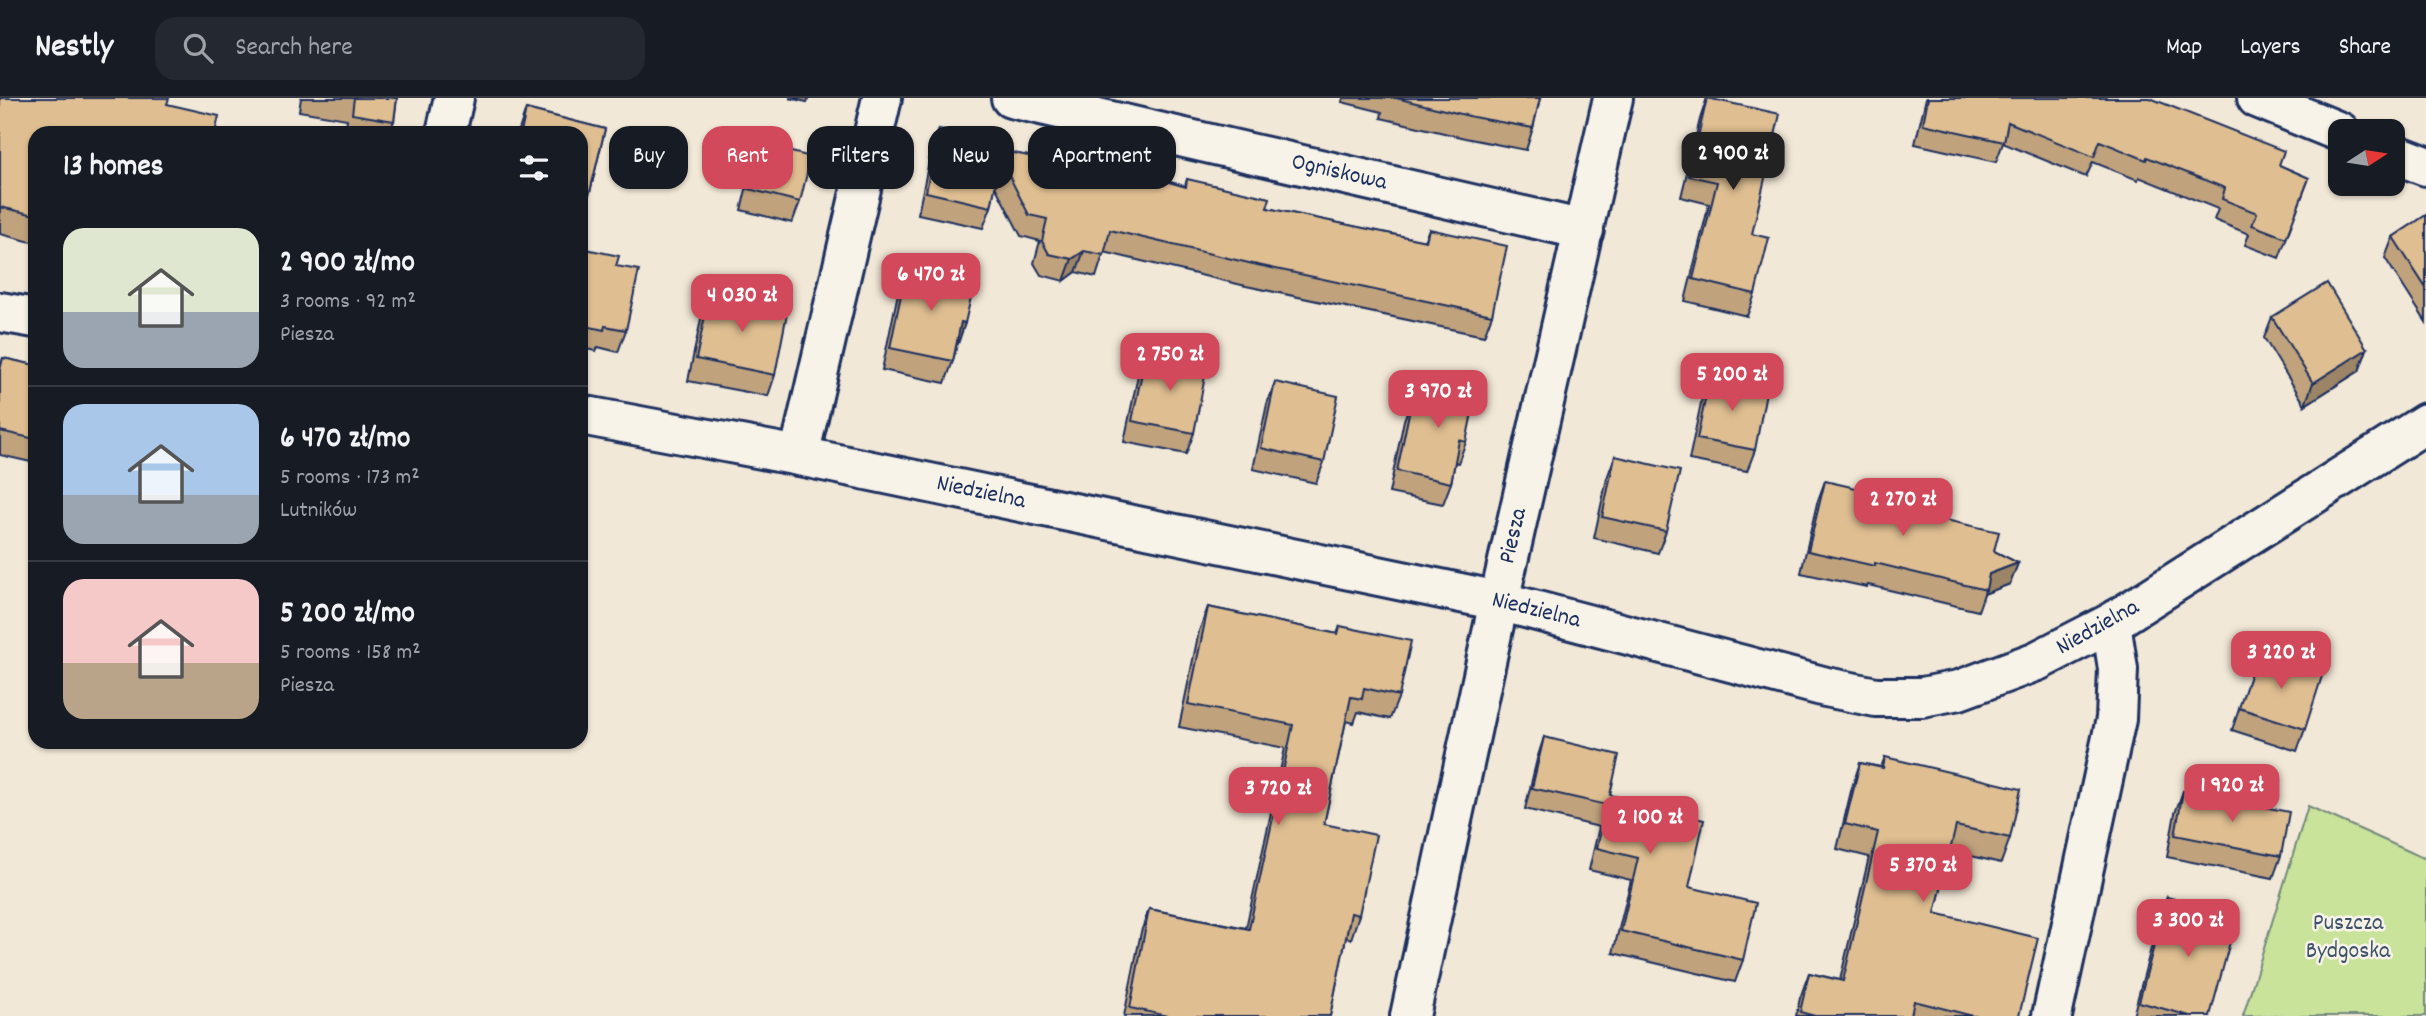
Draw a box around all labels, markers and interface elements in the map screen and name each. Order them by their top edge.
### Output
search box [155,17,645,80]
text: Nestly [35,25,113,72]
icon: search [179,29,217,67]
text: Search here [235,30,353,67]
text: Map [2166,31,2202,65]
text: Layers [2240,31,2301,65]
text: Share [2339,31,2391,65]
north arrow [2328,119,2404,196]
map controls [2328,119,2405,196]
chip: Buy [609,126,688,189]
chip: Rent [702,126,793,189]
chip: Filters [807,126,914,189]
chip: New [928,126,1014,189]
chip: Apartment [1028,126,1176,189]
pin: 2 900 zł [1661,132,1805,192]
text: 2 900 zł [1698,138,1768,171]
street label: Ogniskowa [1288,146,1391,201]
text: 13 homes [63,147,163,190]
icon: filters [515,149,553,187]
text: 2 900 zł/mo [280,243,415,286]
pin: 6 470 zł [859,254,1003,313]
icon: home [119,256,203,340]
text: 6 470 zł [897,259,965,292]
pin: 4 030 zł [670,274,814,334]
text: 4 030 zł [707,280,777,313]
text: 3 rooms · 92 m² [280,286,416,319]
text: Piesza [280,319,334,352]
pin: 2 750 zł [1098,334,1242,393]
text: 2 750 zł [1136,339,1204,372]
pin: 5 200 zł [1660,354,1804,413]
text: 5 200 zł [1697,359,1767,392]
pin: 3 970 zł [1366,370,1510,430]
text: 3 970 zł [1404,376,1472,409]
text: 6 470 zł/mo [280,419,410,462]
icon: home [119,432,203,516]
text: 5 rooms · 173 m² [280,462,420,495]
street label: Niedzielna [933,467,1029,519]
pin: 2 270 zł [1831,478,1975,538]
text: 2 270 zł [1870,484,1936,517]
text: Lutników [280,495,357,528]
street label: Piesza [1491,504,1537,567]
street label: Niedzielna [1488,584,1585,639]
street label: Niedzielna [2050,591,2146,665]
text: 5 200 zł/mo [280,594,415,637]
icon: home [119,607,203,691]
pin: 3 220 zł [2209,632,2353,691]
text: 5 rooms · 158 m² [280,637,421,670]
text: 3 220 zł [2247,637,2315,670]
text: Piesza [280,670,334,703]
pin: 1 920 zł [2160,764,2304,824]
pin: 3 720 zł [1206,768,1350,827]
text: 1 920 zł [2200,770,2264,803]
text: 3 720 zł [1245,773,1311,806]
pin: 2 100 zł [1578,796,1722,856]
text: 2 100 zł [1617,802,1683,835]
pin: 5 370 zł [1851,844,1995,904]
text: 5 370 zł [1889,850,1957,883]
pin: 3 300 zł [2116,900,2260,959]
text: 3 300 zł [2153,905,2223,938]
park label: Puszcza Bydgoska [2306,907,2391,969]

